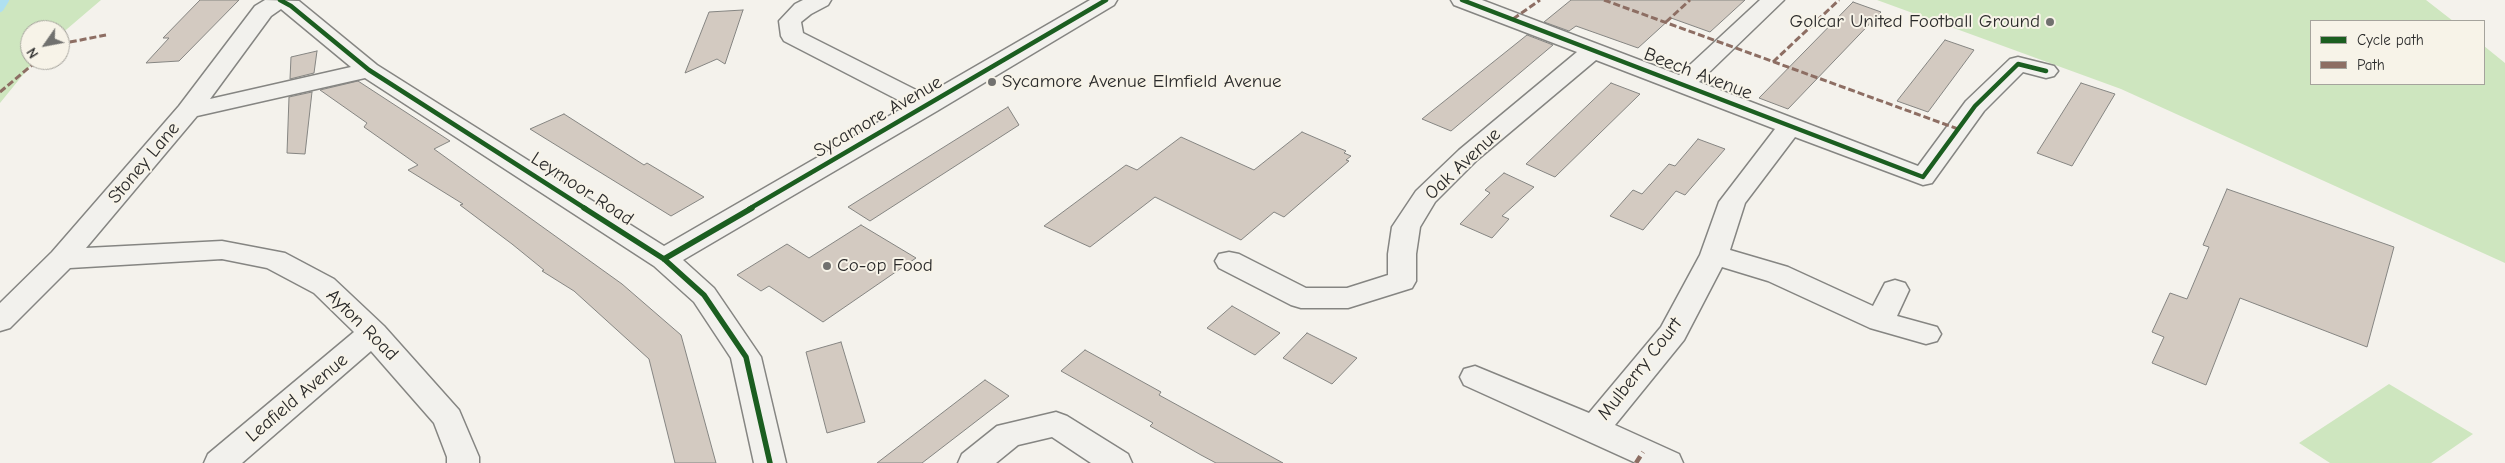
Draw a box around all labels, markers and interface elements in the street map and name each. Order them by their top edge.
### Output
place label: Golcar United Football Ground [1790,11,2040,33]
marker: Golcar United Football Ground [2044,16,2056,28]
north arrow [20,20,70,70]
legend [2310,20,2485,85]
text: Cycle path [2357,31,2424,49]
street label: Beech Avenue [1641,43,1755,105]
text: N [23,44,42,61]
text: Path [2357,56,2385,74]
street label: Sycamore Avenue [810,71,946,163]
place label: Sycamore Avenue Elmfield Avenue [1002,71,1282,93]
marker: Sycamore Avenue Elmfield Avenue [986,76,998,88]
street label: Stoney Lane [103,118,185,208]
street label: Oak Avenue [1420,123,1506,205]
street label: Leymoor Road [526,147,638,231]
place label: Co-op Food [837,255,933,277]
marker: Co-op Food [821,260,833,272]
street label: Ayton Road [321,284,403,366]
street label: Mulberry Court [1593,313,1687,425]
street label: Leafield Avenue [241,349,353,447]

